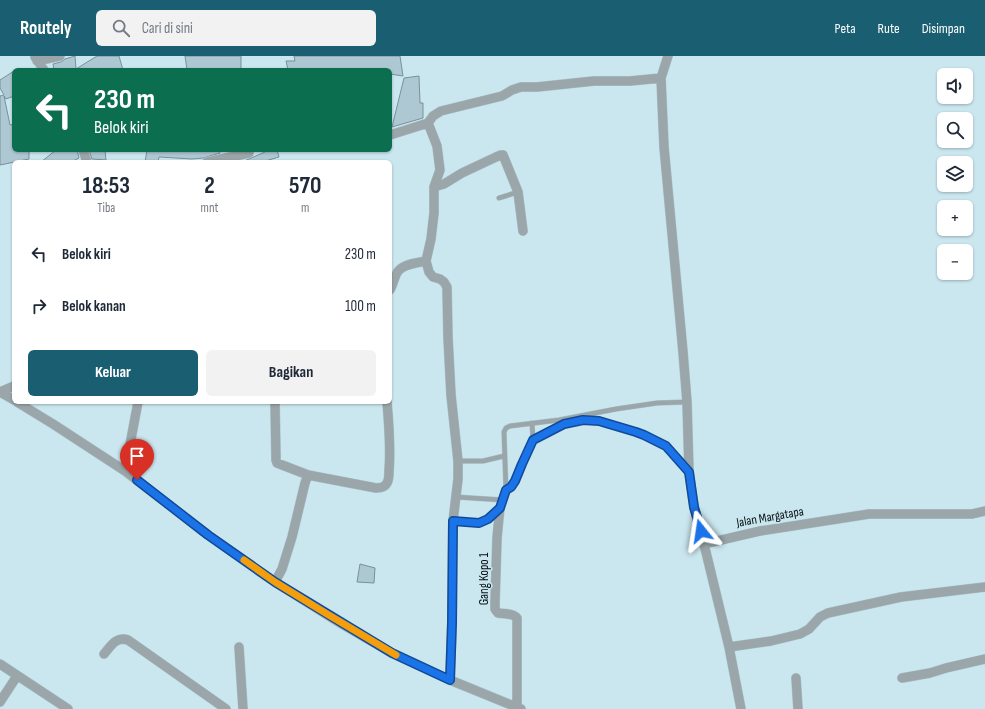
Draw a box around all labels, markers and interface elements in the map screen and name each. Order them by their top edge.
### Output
search box [96,10,376,46]
text: Routely [20,17,72,40]
icon: search [110,17,132,39]
text: Cari di sini [142,19,193,38]
text: Peta [835,20,856,37]
text: Rute [878,20,900,37]
text: Disimpan [922,20,965,37]
map controls [937,68,973,280]
button: sound [937,68,973,104]
text: 230 m [94,83,155,116]
icon: left [28,84,80,136]
button: search [937,112,973,148]
text: Belok kiri [94,117,149,138]
button: layers [937,156,973,192]
text: 18:53 [83,171,130,200]
text: 2 [204,171,215,200]
text: 570 [289,171,321,200]
text: Tiba [97,200,115,216]
text: mnt [201,200,219,216]
text: m [301,200,309,216]
button: + [937,200,973,236]
icon: left [28,243,50,265]
button: − [937,244,973,280]
text: Belok kiri [62,245,111,264]
text: 230 m [345,245,376,264]
icon: right [28,295,50,317]
text: Belok kanan [62,297,126,316]
text: 100 m [345,297,376,316]
button: Keluar [28,350,198,396]
button: Bagikan [206,350,376,396]
pin [120,439,154,480]
icon: arrive [126,445,148,467]
street label: Jalan Margatapa [734,503,805,531]
position arrow [680,510,722,552]
street label: Gang Kopo 1 [476,552,492,605]

